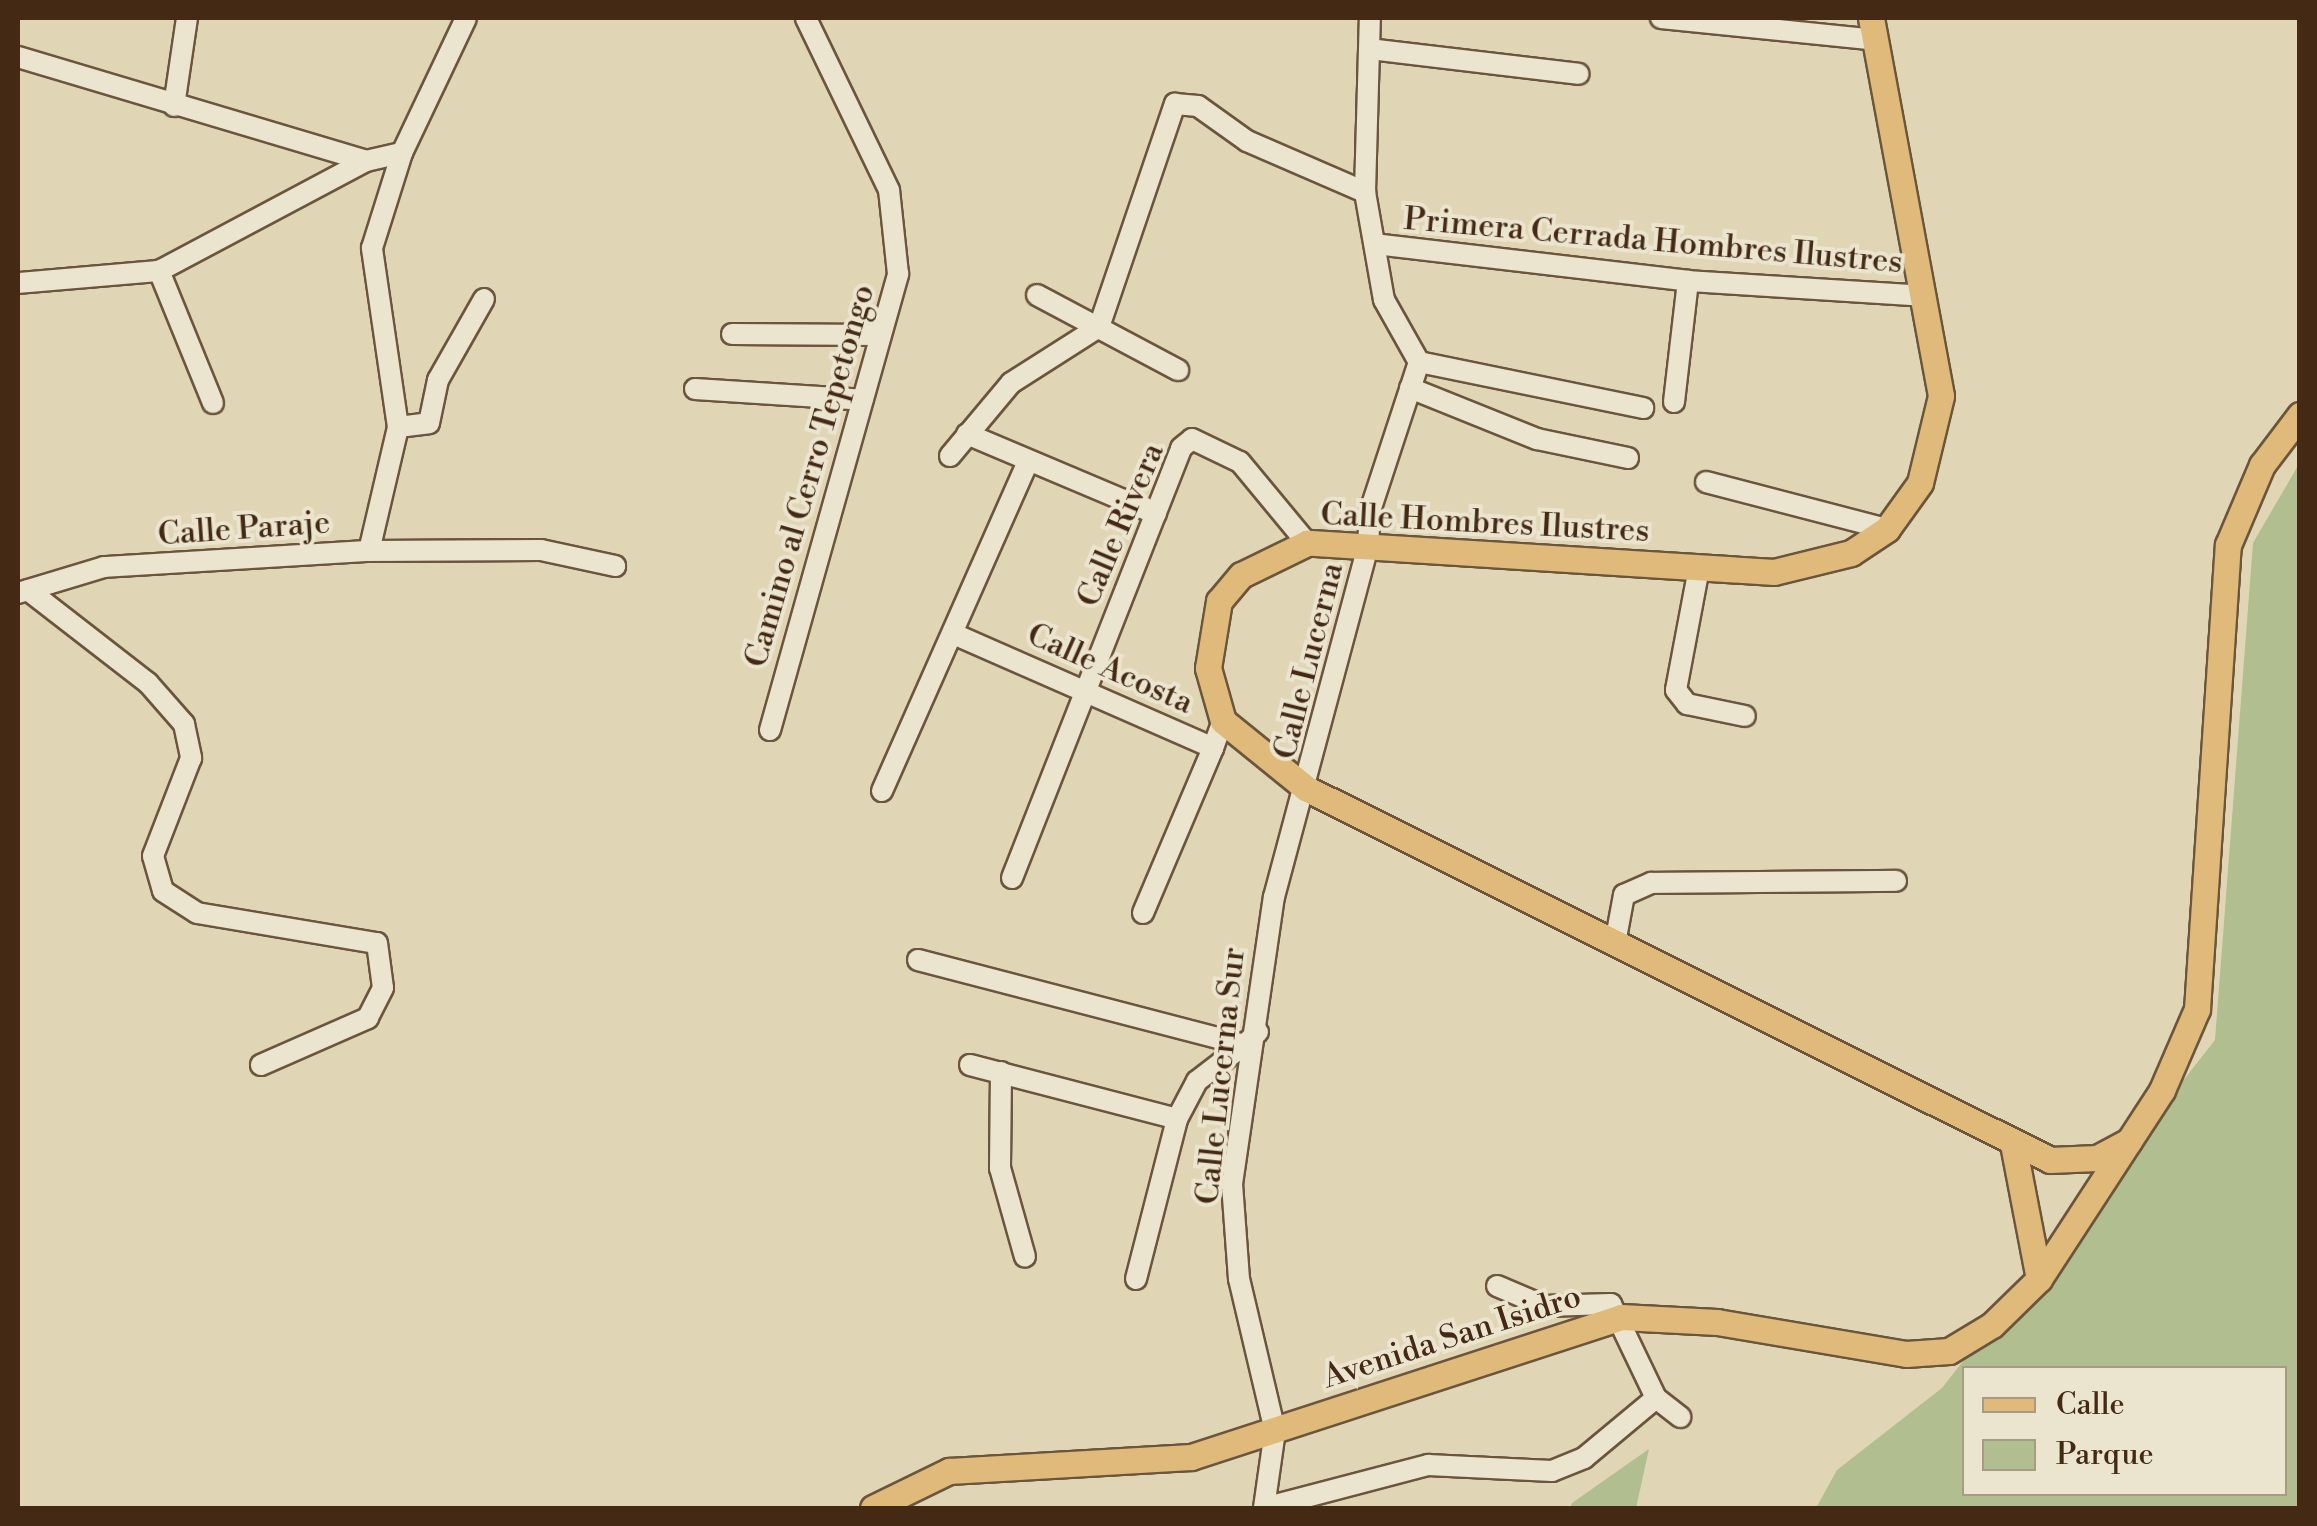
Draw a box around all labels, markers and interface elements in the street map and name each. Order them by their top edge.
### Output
street label: Primera Cerrada Hombres Ilustres [1402,200,1904,282]
street label: Camino al Cerro Tepetongo [737,280,883,672]
street label: Calle Rivera [1069,437,1173,613]
street label: Calle Hombres Ilustres [1320,495,1650,551]
street label: Calle Paraje [157,504,331,554]
street label: Calle Lucerna [1266,559,1352,763]
street label: Calle Acosta [1021,615,1199,723]
street label: Calle Lucerna Sur [1188,946,1254,1206]
street label: Avenida San Isidro [1318,1277,1586,1397]
legend [1962,1366,2287,1496]
text: Calle [2056,1386,2125,1424]
text: Parque [2056,1436,2154,1474]

